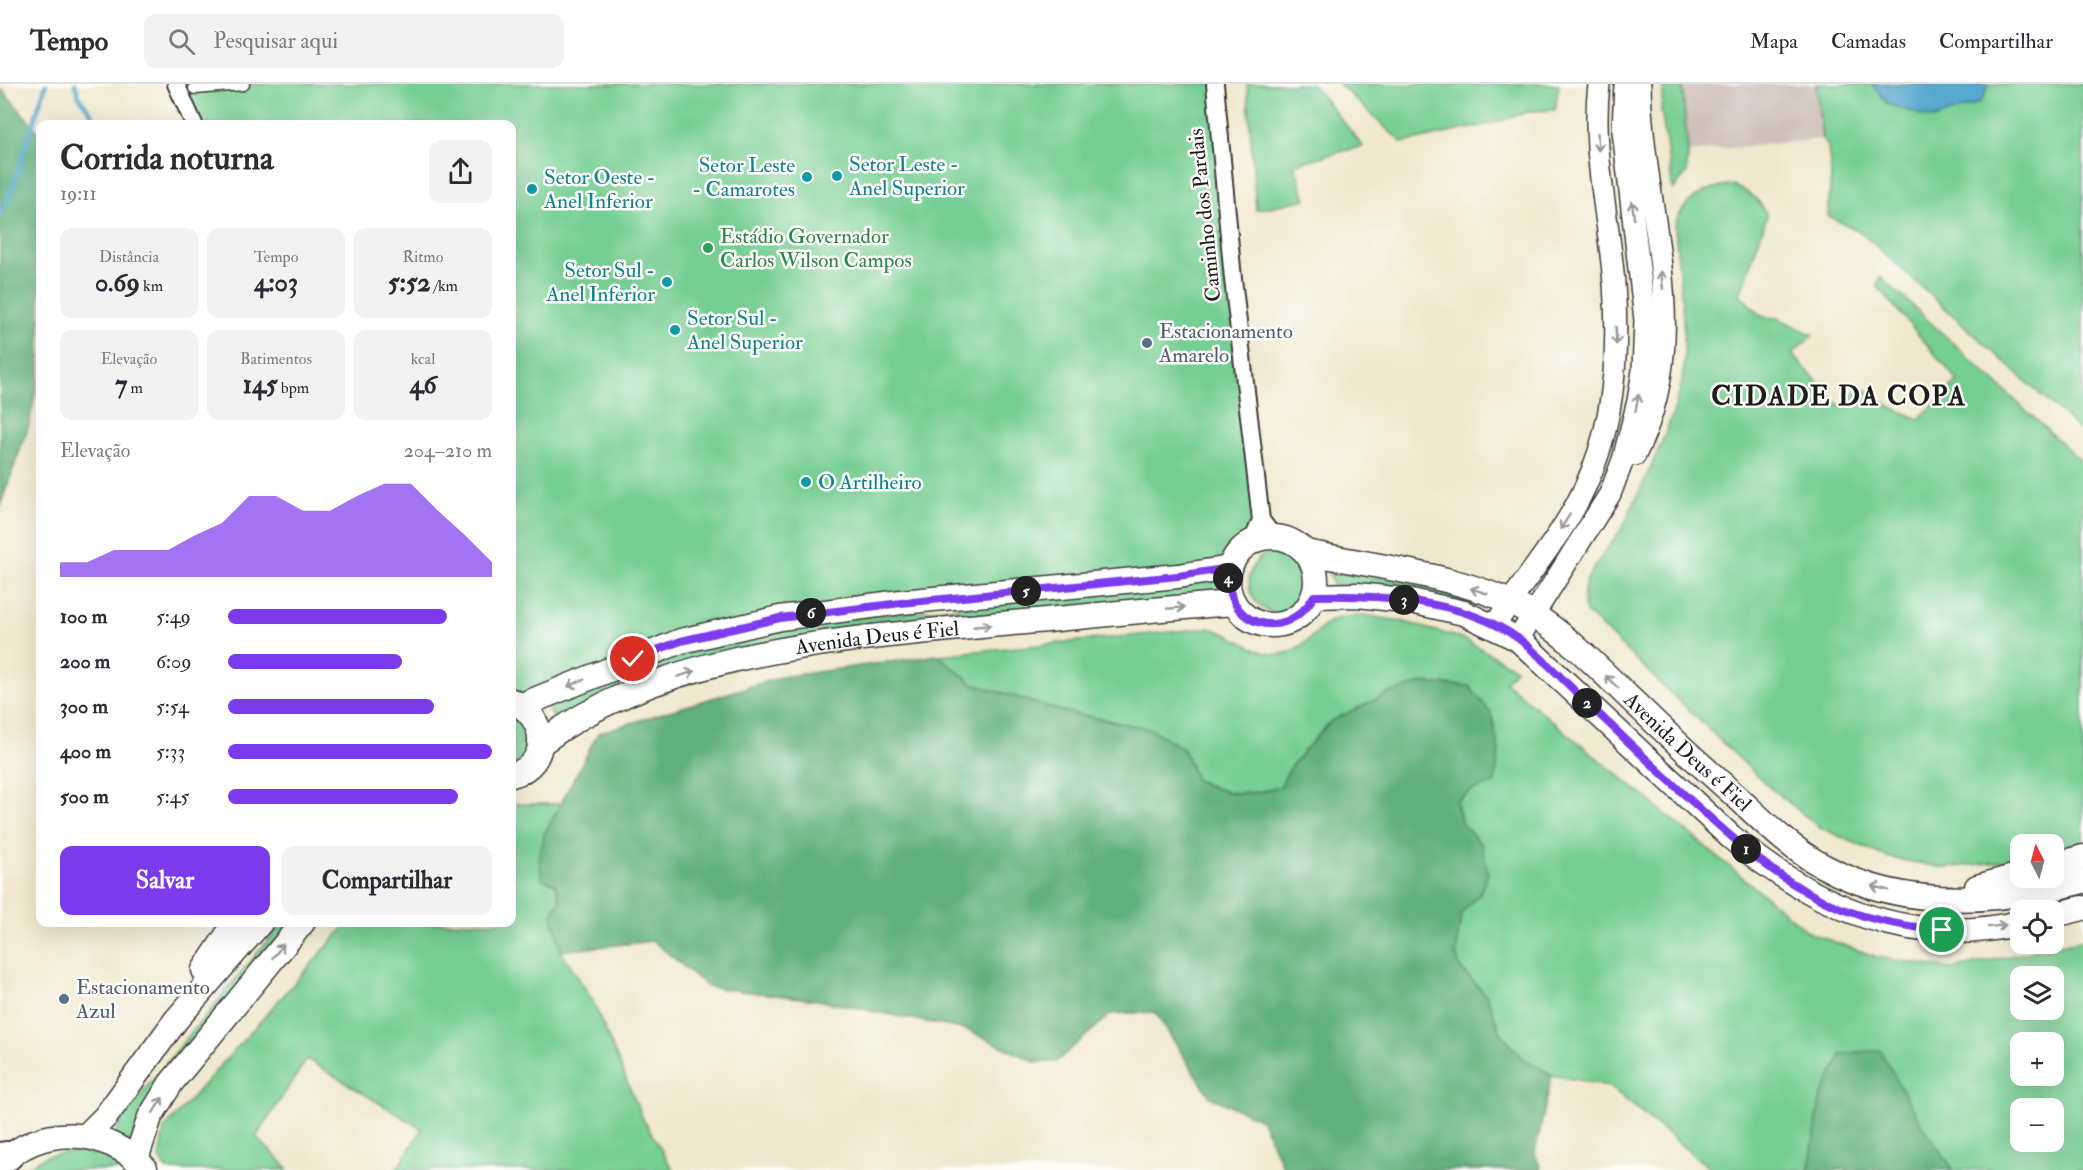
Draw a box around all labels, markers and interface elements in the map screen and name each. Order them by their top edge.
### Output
search box [144,14,564,68]
text: Tempo [30,24,108,59]
icon: search [165,25,198,58]
text: Pesquisar aqui [213,27,338,55]
text: Mapa [1750,28,1798,55]
text: Camadas [1831,28,1906,55]
text: Compartilhar [1939,28,2053,55]
street label: Caminho dos Pardais [1182,127,1228,303]
one-way arrow [1593,132,1604,152]
text: Corrida noturna [60,138,274,179]
button: share [429,140,492,203]
place label: Setor Leste - Anel Superior [848,151,965,202]
place label: Setor Leste - Camarotes [692,152,795,203]
place label: Setor Oeste - Anel Inferior [543,164,656,215]
marker: Setor Leste - Anel Superior [830,169,844,183]
marker: Setor Leste - Camarotes [800,170,814,184]
text: 19:11 [60,181,97,206]
marker: Setor Oeste - Anel Inferior [525,182,539,196]
one-way arrow [1627,200,1638,220]
place label: Estádio Governador Carlos Wilson Campos [720,223,912,274]
marker: Estádio Governador Carlos Wilson Campos [701,241,715,255]
text: Distância [99,247,159,267]
text: Tempo [254,247,298,267]
text: Ritmo [403,247,443,267]
place label: Setor Sul - Anel Inferior [545,257,655,308]
text: 0.69 [95,267,140,299]
text: 4:03 [254,267,298,299]
text: 5:52 [388,267,430,299]
one-way arrow [1656,270,1667,290]
marker: Setor Sul - Anel Inferior [660,275,674,289]
text: km [140,276,163,296]
text: /km [430,276,458,296]
place label: Setor Sul - Anel Superior [686,305,803,356]
place label: Estacionamento Amarelo [1158,318,1293,369]
marker: Setor Sul - Anel Superior [668,323,682,337]
one-way arrow [1610,326,1622,346]
marker: Estacionamento Amarelo [1140,336,1154,350]
text: Elevação [101,349,157,369]
text: Batimentos [240,349,312,369]
text: kcal [411,349,435,369]
text: 7 [115,369,127,401]
text: 145 [243,369,278,401]
text: 46 [409,369,437,401]
text: m [127,378,143,398]
text: bpm [278,378,309,398]
district label: CIDADE DA COPA [1711,380,1967,413]
one-way arrow [1632,394,1643,414]
text: Elevação [60,438,130,463]
text: 204–210 m [404,438,492,463]
place label: O Artilheiro [818,469,922,496]
marker: O Artilheiro [799,475,813,489]
one-way arrow [1558,513,1570,530]
pin: 4 [1213,563,1243,593]
text: 4 [1224,568,1232,588]
pin: 5 [1011,576,1041,606]
text: 5 [1022,581,1030,601]
pin: 3 [1389,585,1419,615]
one-way arrow [1470,585,1489,596]
text: 3 [1401,590,1407,610]
pin: 6 [796,598,826,628]
one-way arrow [1166,602,1186,613]
text: 6 [807,603,815,623]
text: 100 m [60,604,107,629]
text: 5:49 [156,604,191,629]
street label: Avenida Deus é Fiel [792,615,961,661]
one-way arrow [972,620,991,631]
pin [607,633,658,684]
icon: check [616,642,649,675]
text: 200 m [60,649,110,674]
text: 6:09 [156,649,192,674]
one-way arrow [676,668,695,679]
one-way arrow [1605,674,1620,689]
one-way arrow [568,678,586,689]
street label: Avenida Deus é Fiel [1617,686,1758,818]
pin: 2 [1572,688,1602,718]
text: 2 [1583,693,1591,713]
text: 300 m [60,694,108,719]
text: 5:54 [156,694,189,719]
text: 400 m [60,739,111,764]
text: 5:33 [156,739,185,764]
text: 500 m [60,784,109,809]
text: 5:45 [156,784,189,809]
pin: 1 [1731,834,1761,864]
north arrow [2010,834,2064,888]
map controls [2010,834,2064,1152]
text: 1 [1743,839,1749,859]
button: Salvar [60,846,270,915]
button: Compartilhar [282,846,492,915]
one-way arrow [1871,882,1890,893]
button: locate [2010,900,2064,954]
pin [1916,904,1967,955]
icon: arrive [1925,913,1958,946]
one-way arrow [1987,921,2006,932]
one-way arrow [272,944,285,960]
button: layers [2010,966,2064,1020]
place label: Estacionamento Azul [75,974,210,1025]
marker: Estacionamento Azul [57,992,71,1006]
button: + [2010,1032,2064,1086]
one-way arrow [152,1097,164,1114]
button: − [2010,1098,2064,1152]

